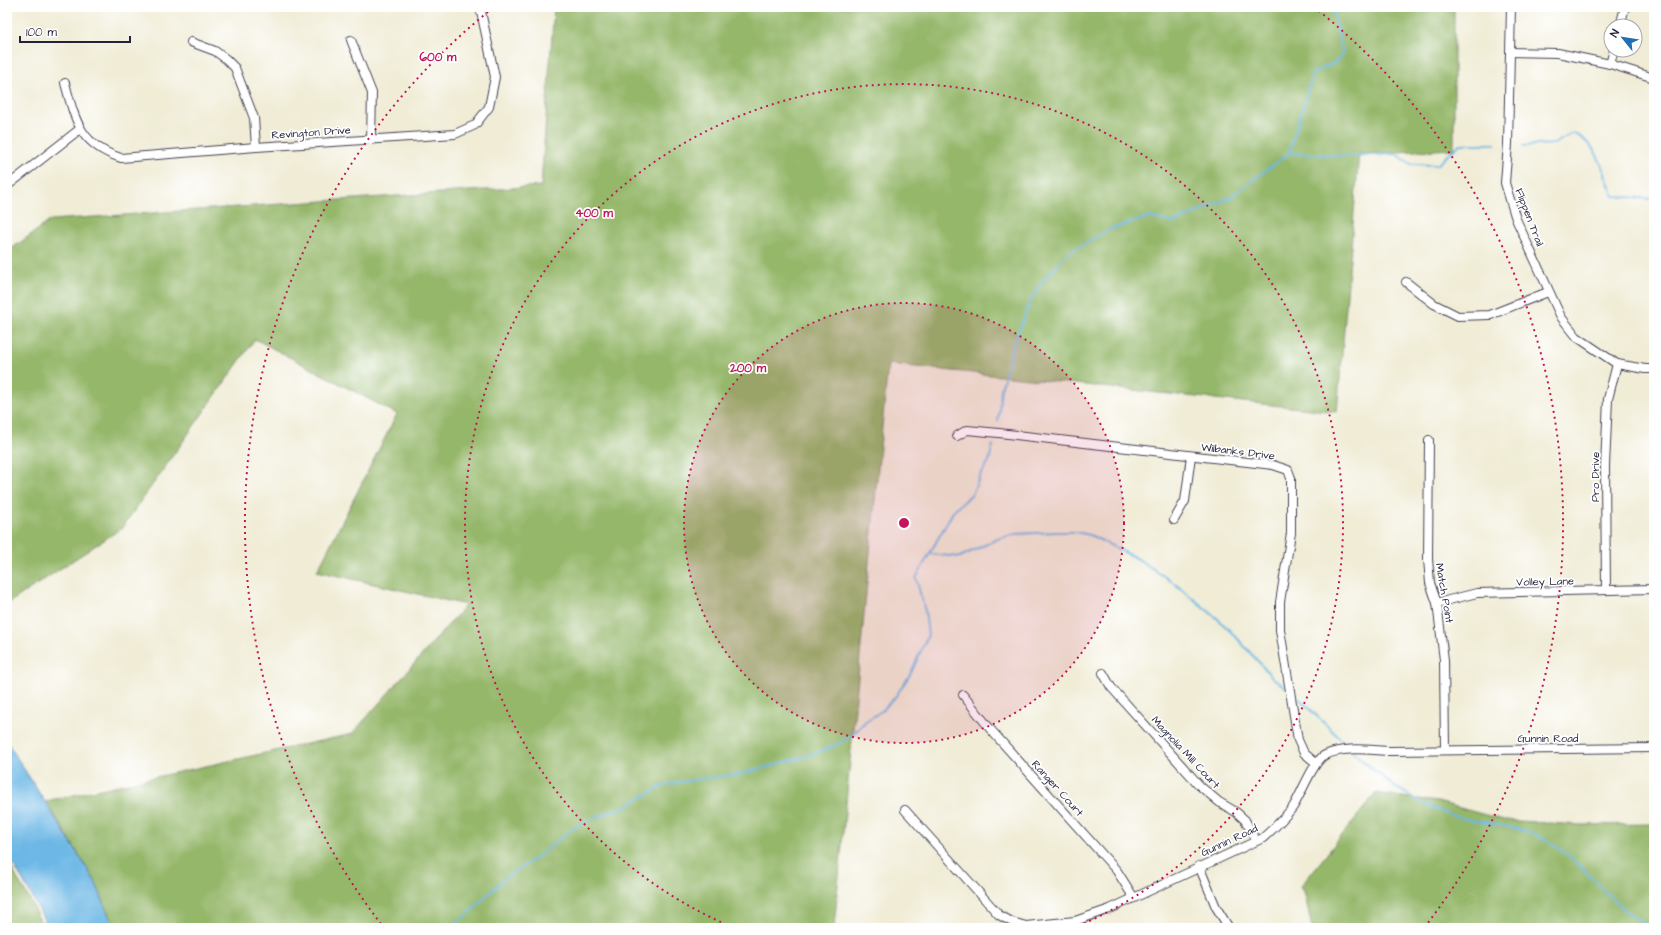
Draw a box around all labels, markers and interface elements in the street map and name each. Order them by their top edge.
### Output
scale bar [20,18,130,44]
north arrow [1603,18,1643,58]
text: 100 m [26,24,57,41]
text: N [1607,26,1623,40]
text: 600 m [420,49,457,66]
street label: Revington Drive [271,122,351,144]
street label: Flippen Trail [1512,186,1548,249]
text: 400 m [575,205,613,222]
text: 200 m [729,360,767,377]
street label: Wilbanks Drive [1200,440,1276,463]
street label: Pro Drive [1588,452,1603,502]
centre of rings [897,516,911,530]
street label: Match Point [1432,562,1457,625]
street label: Volley Lane [1516,573,1574,591]
street label: Magnolia Mill Court [1147,713,1224,793]
street label: Gunnin Road [1517,731,1579,746]
street label: Ranger Court [1028,757,1087,821]
street label: Gunnin Road [1198,821,1260,860]

